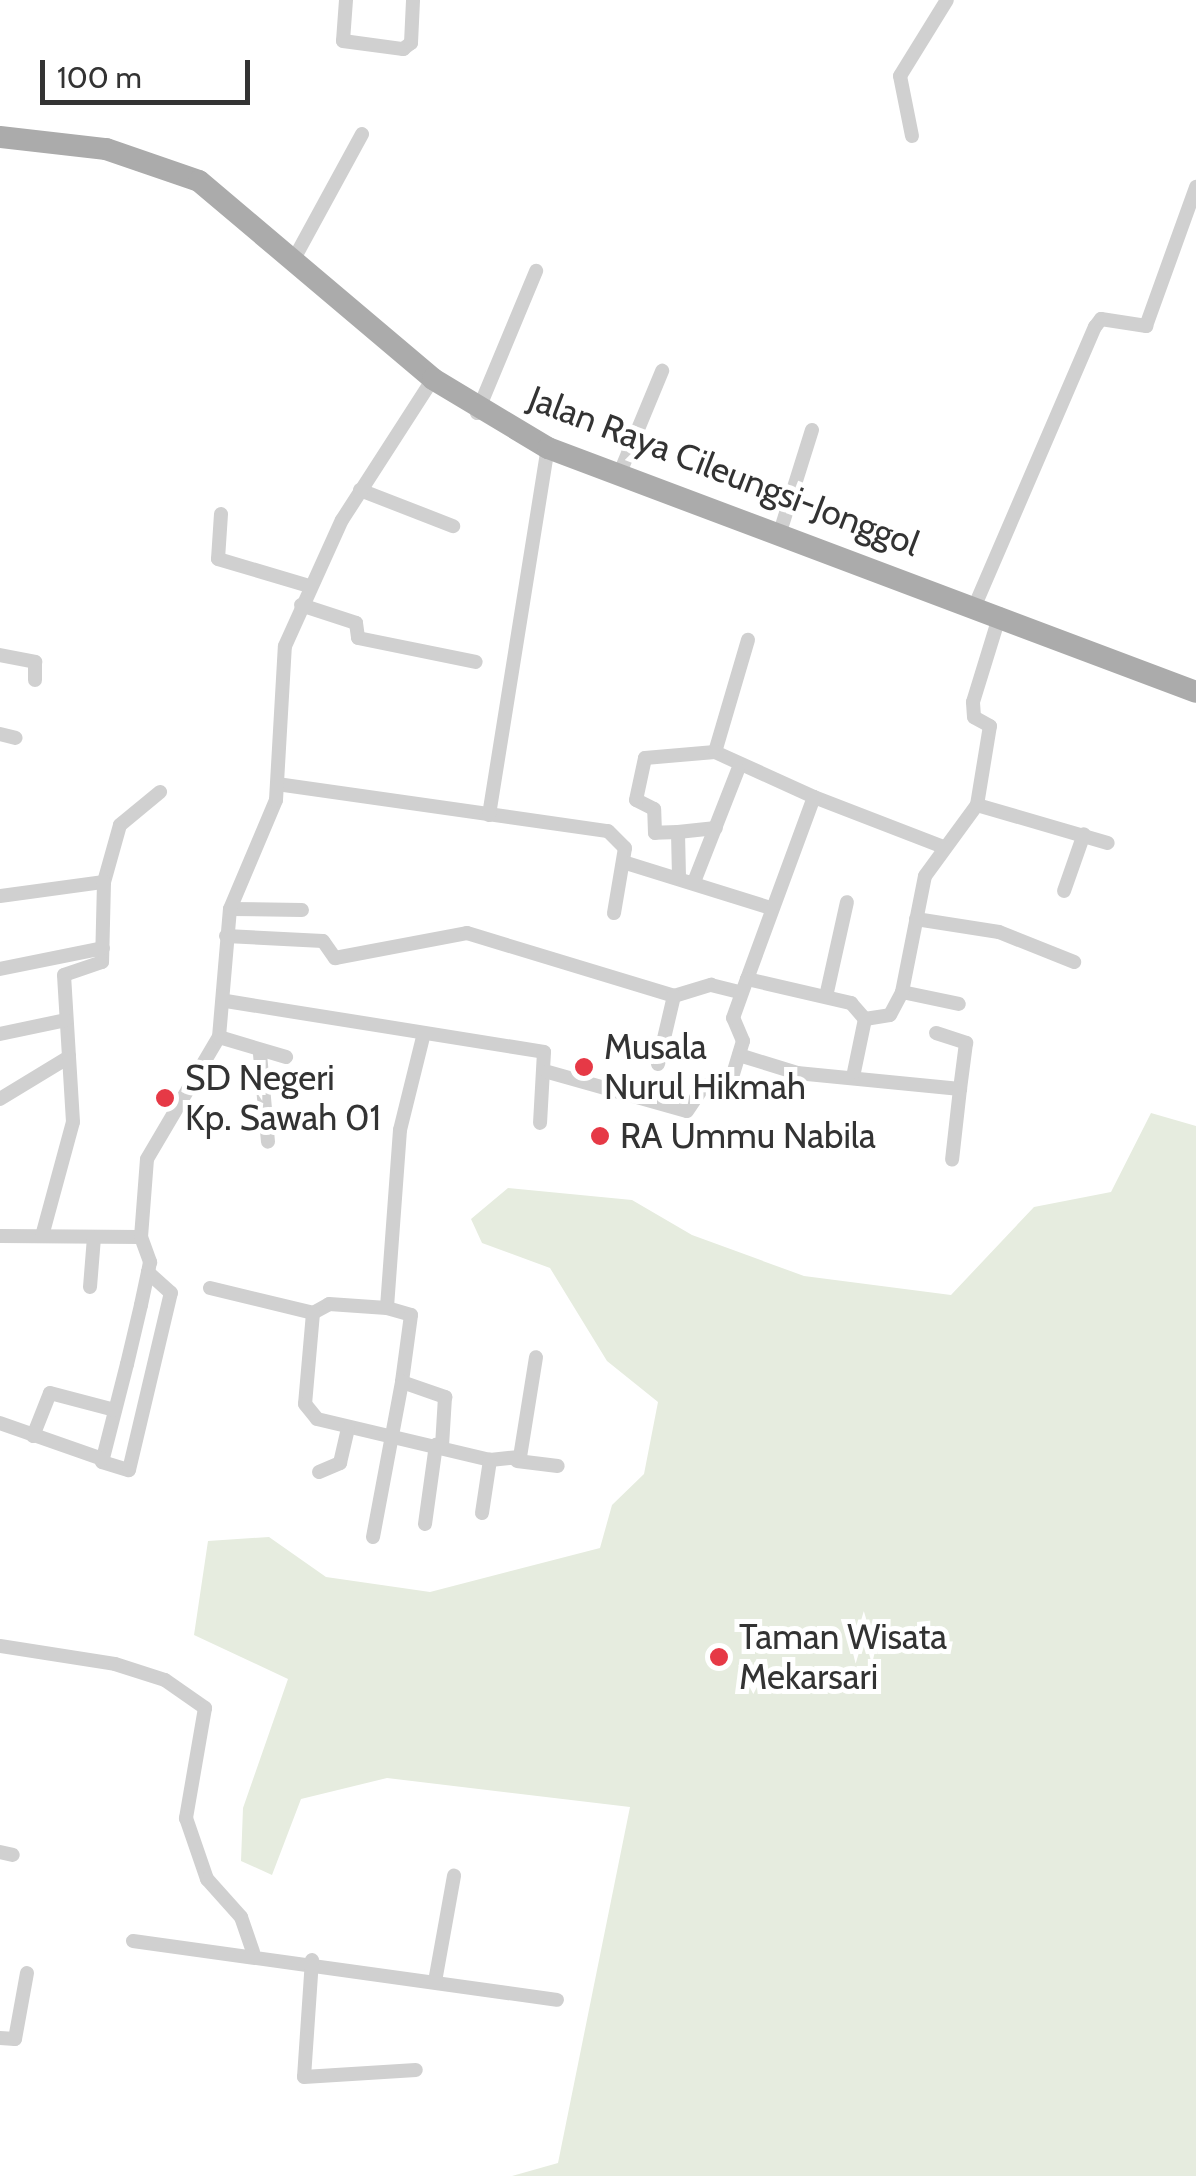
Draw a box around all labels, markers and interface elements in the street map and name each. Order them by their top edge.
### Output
scale bar [45,40,255,102]
text: 100 m [57,59,142,96]
street label: Jalan Raya Cileungsi-Jonggol [523,377,925,565]
place label: Musala Nurul Hikmah [604,1026,806,1108]
marker: Musala Nurul Hikmah [573,1056,595,1078]
place label: SD Negeri Kp. Sawah 01 [185,1057,381,1139]
marker: SD Negeri Kp. Sawah 01 [154,1087,176,1109]
place label: RA Ummu Nabila [620,1115,876,1157]
marker: RA Ummu Nabila [589,1125,611,1147]
place label: Taman Wisata Mekarsari [739,1616,947,1698]
marker: Taman Wisata Mekarsari [708,1646,730,1668]

